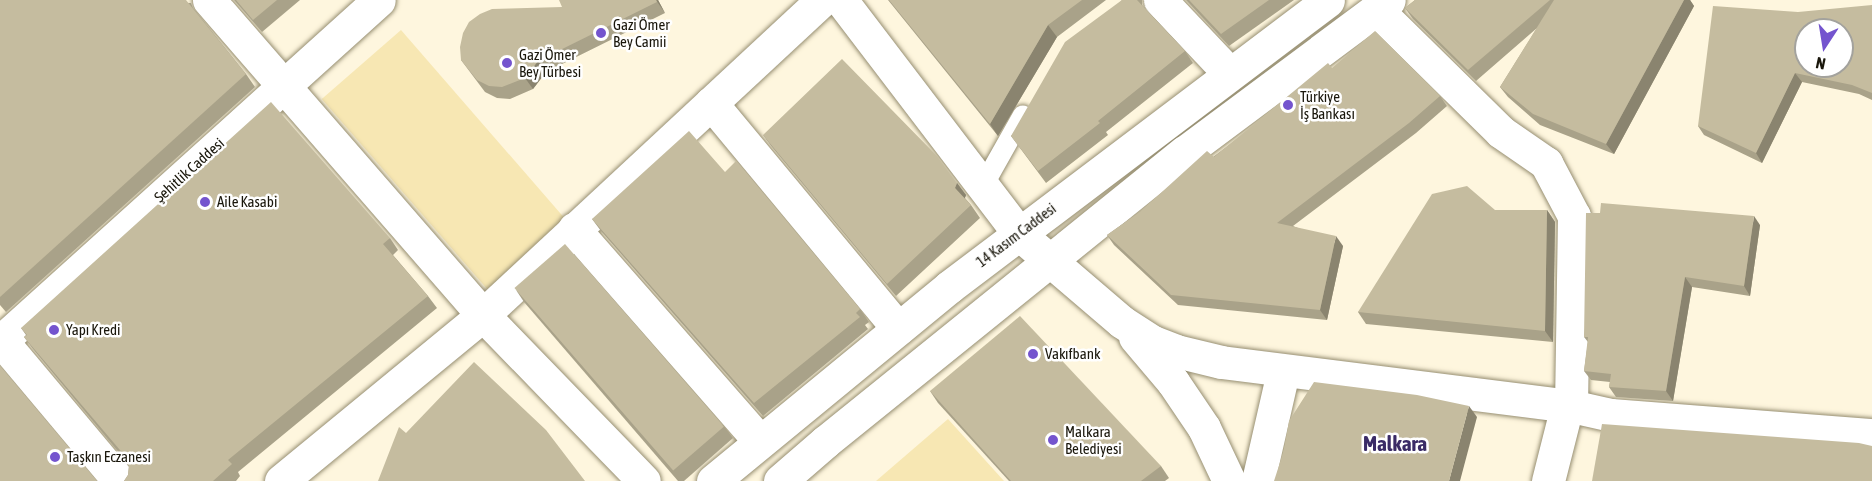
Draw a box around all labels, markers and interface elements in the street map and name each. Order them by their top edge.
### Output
place label: Gazi Ömer Bey Camii [613,15,670,50]
north arrow [1794,18,1854,78]
marker: Gazi Ömer Bey Camii [594,26,608,40]
place label: Gazi Ömer Bey Türbesi [519,45,581,80]
text: N [1814,54,1827,73]
marker: Gazi Ömer Bey Türbesi [500,56,514,70]
place label: Türkiye İş Bankası [1300,87,1355,122]
marker: Türkiye İş Bankası [1281,98,1295,112]
street label: Şehitlik Caddesi [150,134,228,206]
place label: Aile Kasabi [217,193,277,211]
marker: Aile Kasabi [198,195,212,209]
street label: 14 Kasım Caddesi [973,199,1059,271]
place label: Yapı Kredi [66,321,120,339]
marker: Yapı Kredi [47,323,61,337]
place label: Vakıfbank [1045,345,1101,363]
marker: Vakıfbank [1026,347,1040,361]
place label: Malkara Belediyesi [1065,422,1122,457]
district label: Malkara [1363,430,1427,456]
marker: Malkara Belediyesi [1046,433,1060,447]
place label: Taşkın Eczanesi [67,448,151,466]
marker: Taşkın Eczanesi [48,450,62,464]

